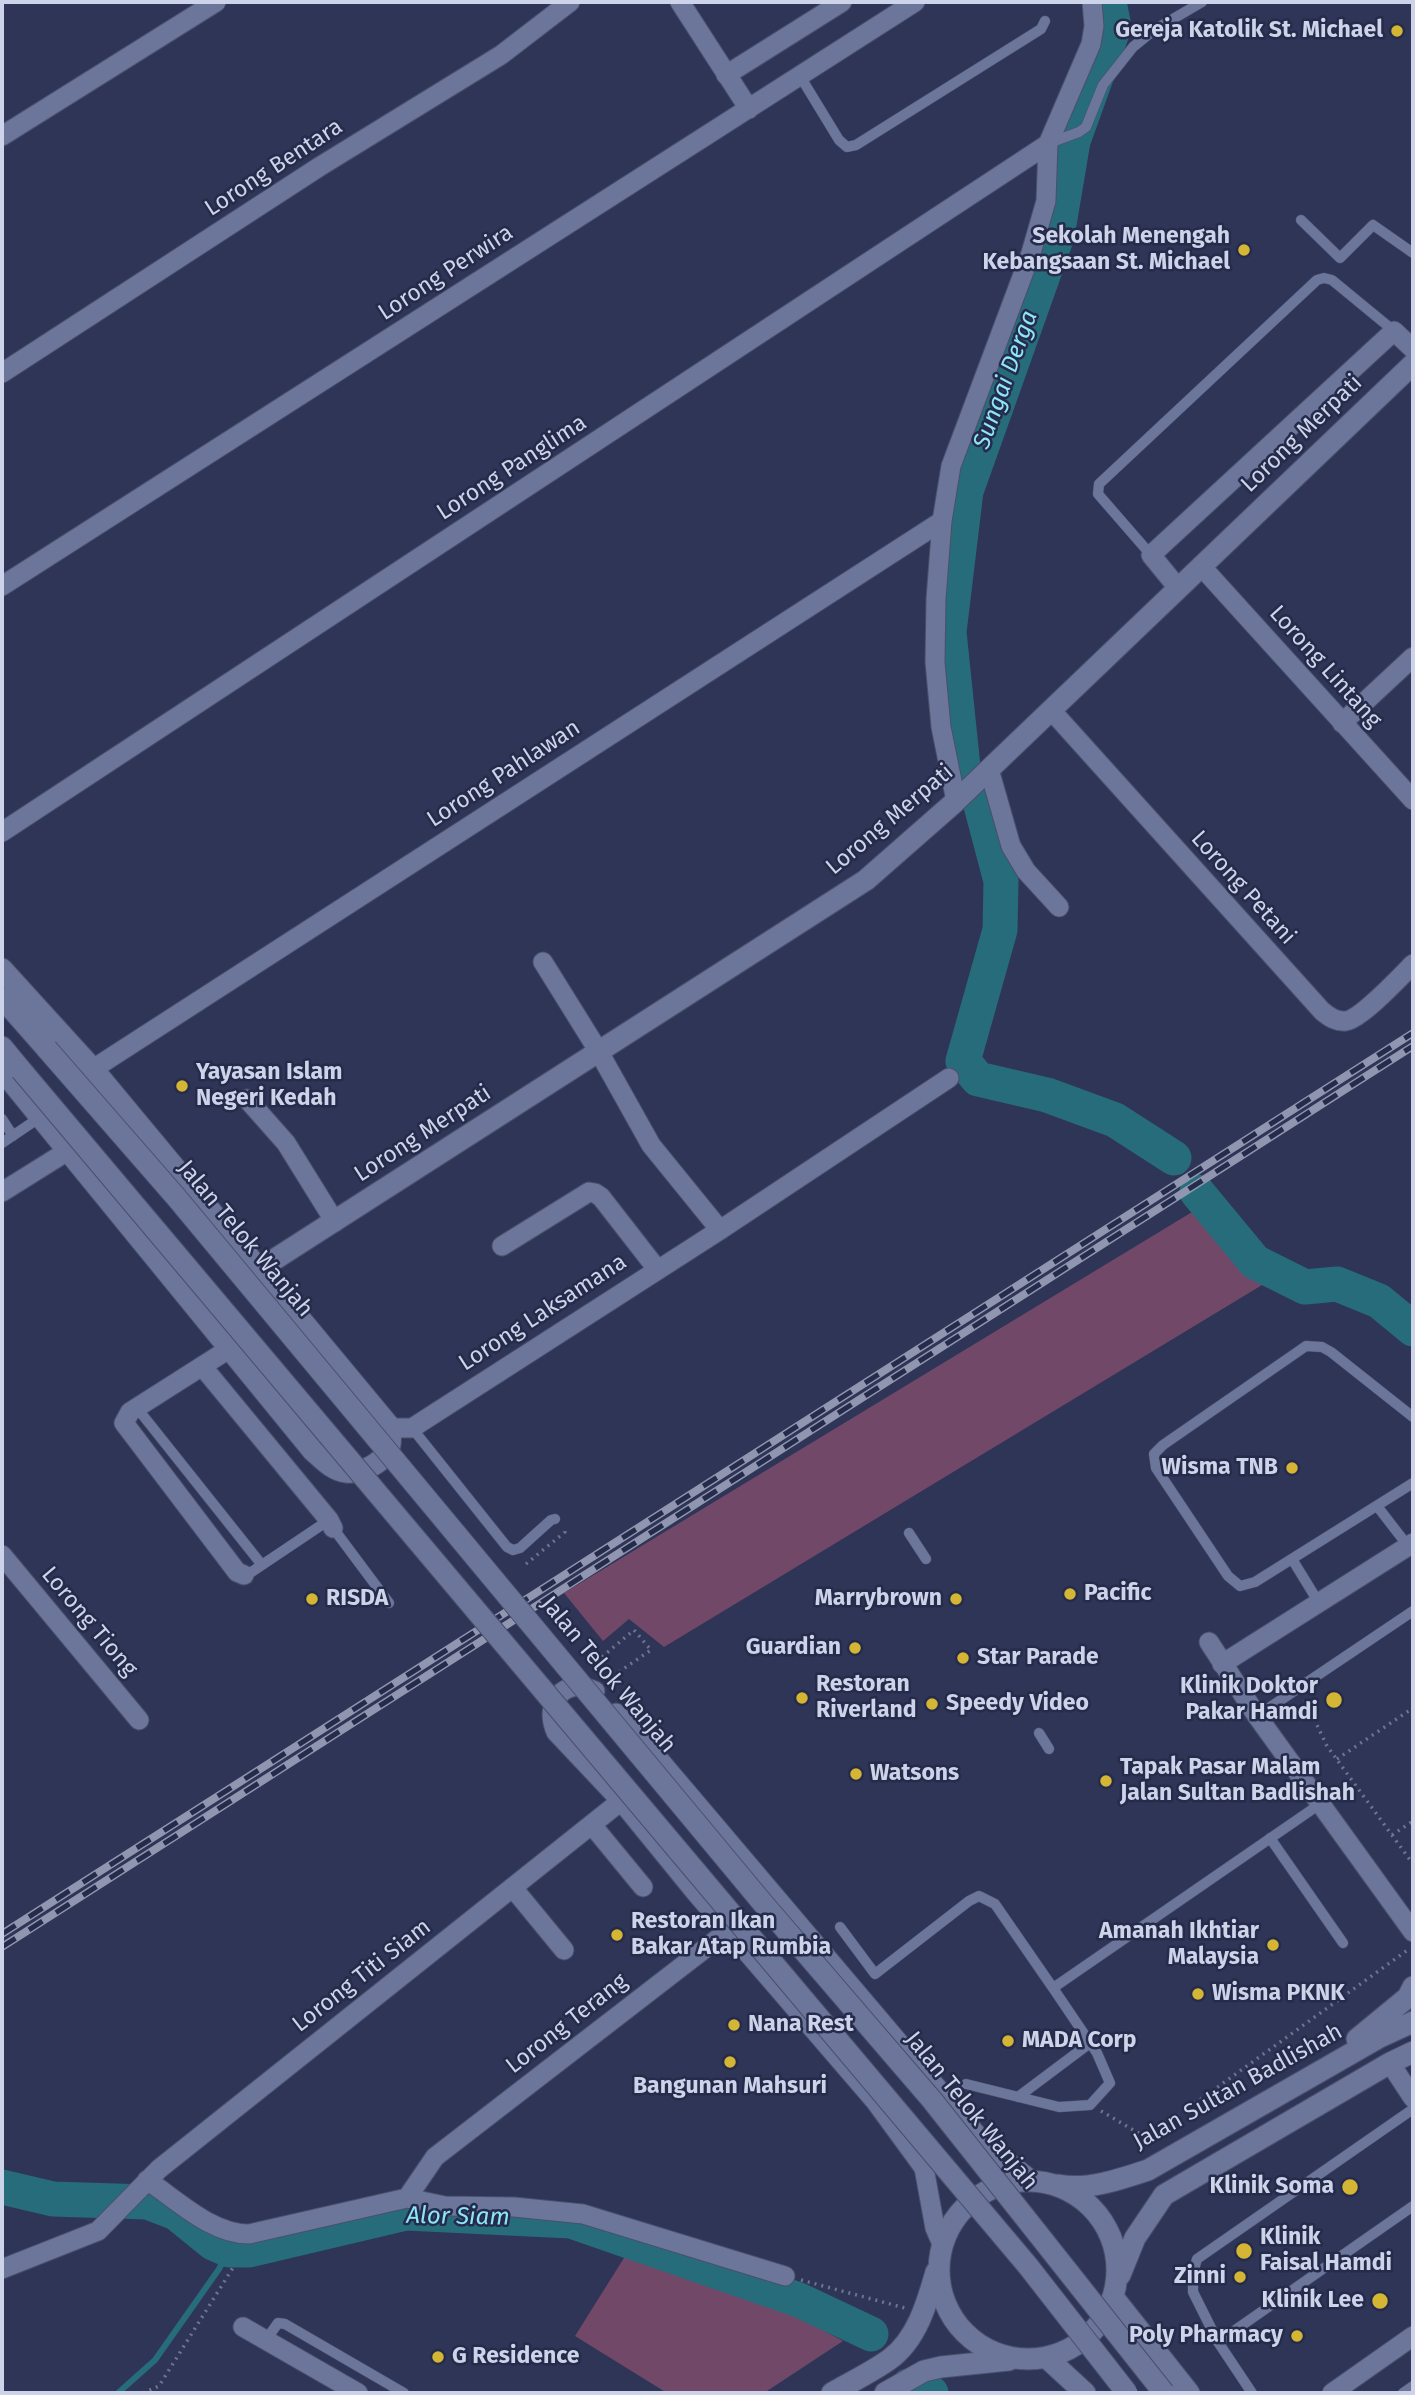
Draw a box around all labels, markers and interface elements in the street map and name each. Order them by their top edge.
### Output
place label: Gereja Katolik St. Michael [1115,17,1383,45]
marker: Gereja Katolik St. Michael [1389,23,1405,39]
street label: Lorong Bentara [200,113,348,223]
street label: Lorong Perwira [373,219,519,327]
place label: Sekolah Menengah Kebangsaan St. Michael [982,223,1230,277]
marker: Sekolah Menengah Kebangsaan St. Michael [1236,242,1252,258]
water label: Sungai Derga [968,307,1044,453]
street label: Lorong Merpati [1236,369,1368,499]
street label: Lorong Panglima [432,409,592,527]
street label: Lorong Lintang [1263,600,1387,734]
street label: Lorong Pahlawan [422,714,586,834]
street label: Lorong Merpati [821,759,959,881]
street label: Lorong Petani [1185,826,1301,950]
place label: Yayasan Islam Negeri Kedah [196,1059,343,1113]
marker: Yayasan Islam Negeri Kedah [174,1078,190,1094]
street label: Lorong Merpati [349,1080,497,1188]
street label: Jalan Telok Wanjah [171,1155,319,1323]
street label: Lorong Laksamana [454,1249,632,1377]
place label: Wisma TNB [1162,1454,1278,1482]
marker: Wisma TNB [1284,1460,1300,1476]
street label: Lorong Tiong [35,1562,143,1682]
place label: Pacific [1084,1580,1152,1608]
place label: RISDA [326,1585,388,1613]
place label: Marrybrown [815,1585,942,1613]
marker: Pacific [1062,1586,1078,1602]
marker: RISDA [304,1591,320,1607]
street label: Jalan Telok Wanjah [534,1591,682,1759]
marker: Marrybrown [948,1591,964,1607]
place label: Guardian [746,1634,841,1662]
marker: Guardian [847,1640,863,1656]
place label: Star Parade [977,1644,1099,1672]
marker: Star Parade [955,1650,971,1666]
place label: Restoran Riverland [816,1671,917,1725]
place label: Klinik Doktor Pakar Hamdi [1180,1673,1318,1727]
marker: Restoran Riverland [794,1690,810,1706]
place label: Speedy Video [946,1690,1089,1718]
marker: Klinik Doktor Pakar Hamdi [1324,1690,1344,1710]
marker: Speedy Video [924,1696,940,1712]
place label: Tapak Pasar Malam Jalan Sultan Badlishah [1120,1754,1355,1808]
place label: Watsons [870,1760,959,1788]
marker: Watsons [848,1766,864,1782]
marker: Tapak Pasar Malam Jalan Sultan Badlishah [1098,1773,1114,1789]
place label: Restoran Ikan Bakar Atap Rumbia [631,1908,831,1962]
street label: Lorong Titi Siam [287,1913,437,2039]
place label: Amanah Ikhtiar Malaysia [1099,1918,1259,1972]
marker: Restoran Ikan Bakar Atap Rumbia [609,1927,625,1943]
marker: Amanah Ikhtiar Malaysia [1265,1937,1281,1953]
street label: Lorong Terang [501,1968,633,2080]
place label: Wisma PKNK [1212,1980,1345,2008]
marker: Wisma PKNK [1190,1986,1206,2002]
place label: Nana Rest [748,2011,854,2039]
marker: Nana Rest [726,2017,742,2033]
street label: Jalan Sultan Badlishah [1129,2018,1347,2156]
street label: Jalan Telok Wanjah [899,2026,1043,2196]
place label: MADA Corp [1022,2027,1137,2055]
marker: MADA Corp [1000,2033,1016,2049]
marker: Bangunan Mahsuri [722,2054,738,2070]
place label: Bangunan Mahsuri [633,2073,827,2101]
place label: Klinik Soma [1210,2173,1334,2201]
marker: Klinik Soma [1340,2177,1360,2197]
water label: Alor Siam [406,2202,510,2232]
place label: Klinik Faisal Hamdi [1260,2224,1392,2278]
marker: Klinik Faisal Hamdi [1234,2241,1254,2261]
place label: Zinni [1174,2263,1226,2291]
marker: Zinni [1232,2269,1248,2285]
place label: Klinik Lee [1262,2287,1364,2315]
marker: Klinik Lee [1370,2291,1390,2311]
place label: Poly Pharmacy [1129,2322,1283,2350]
marker: Poly Pharmacy [1289,2328,1305,2344]
place label: G Residence [452,2343,579,2371]
marker: G Residence [430,2349,446,2365]

